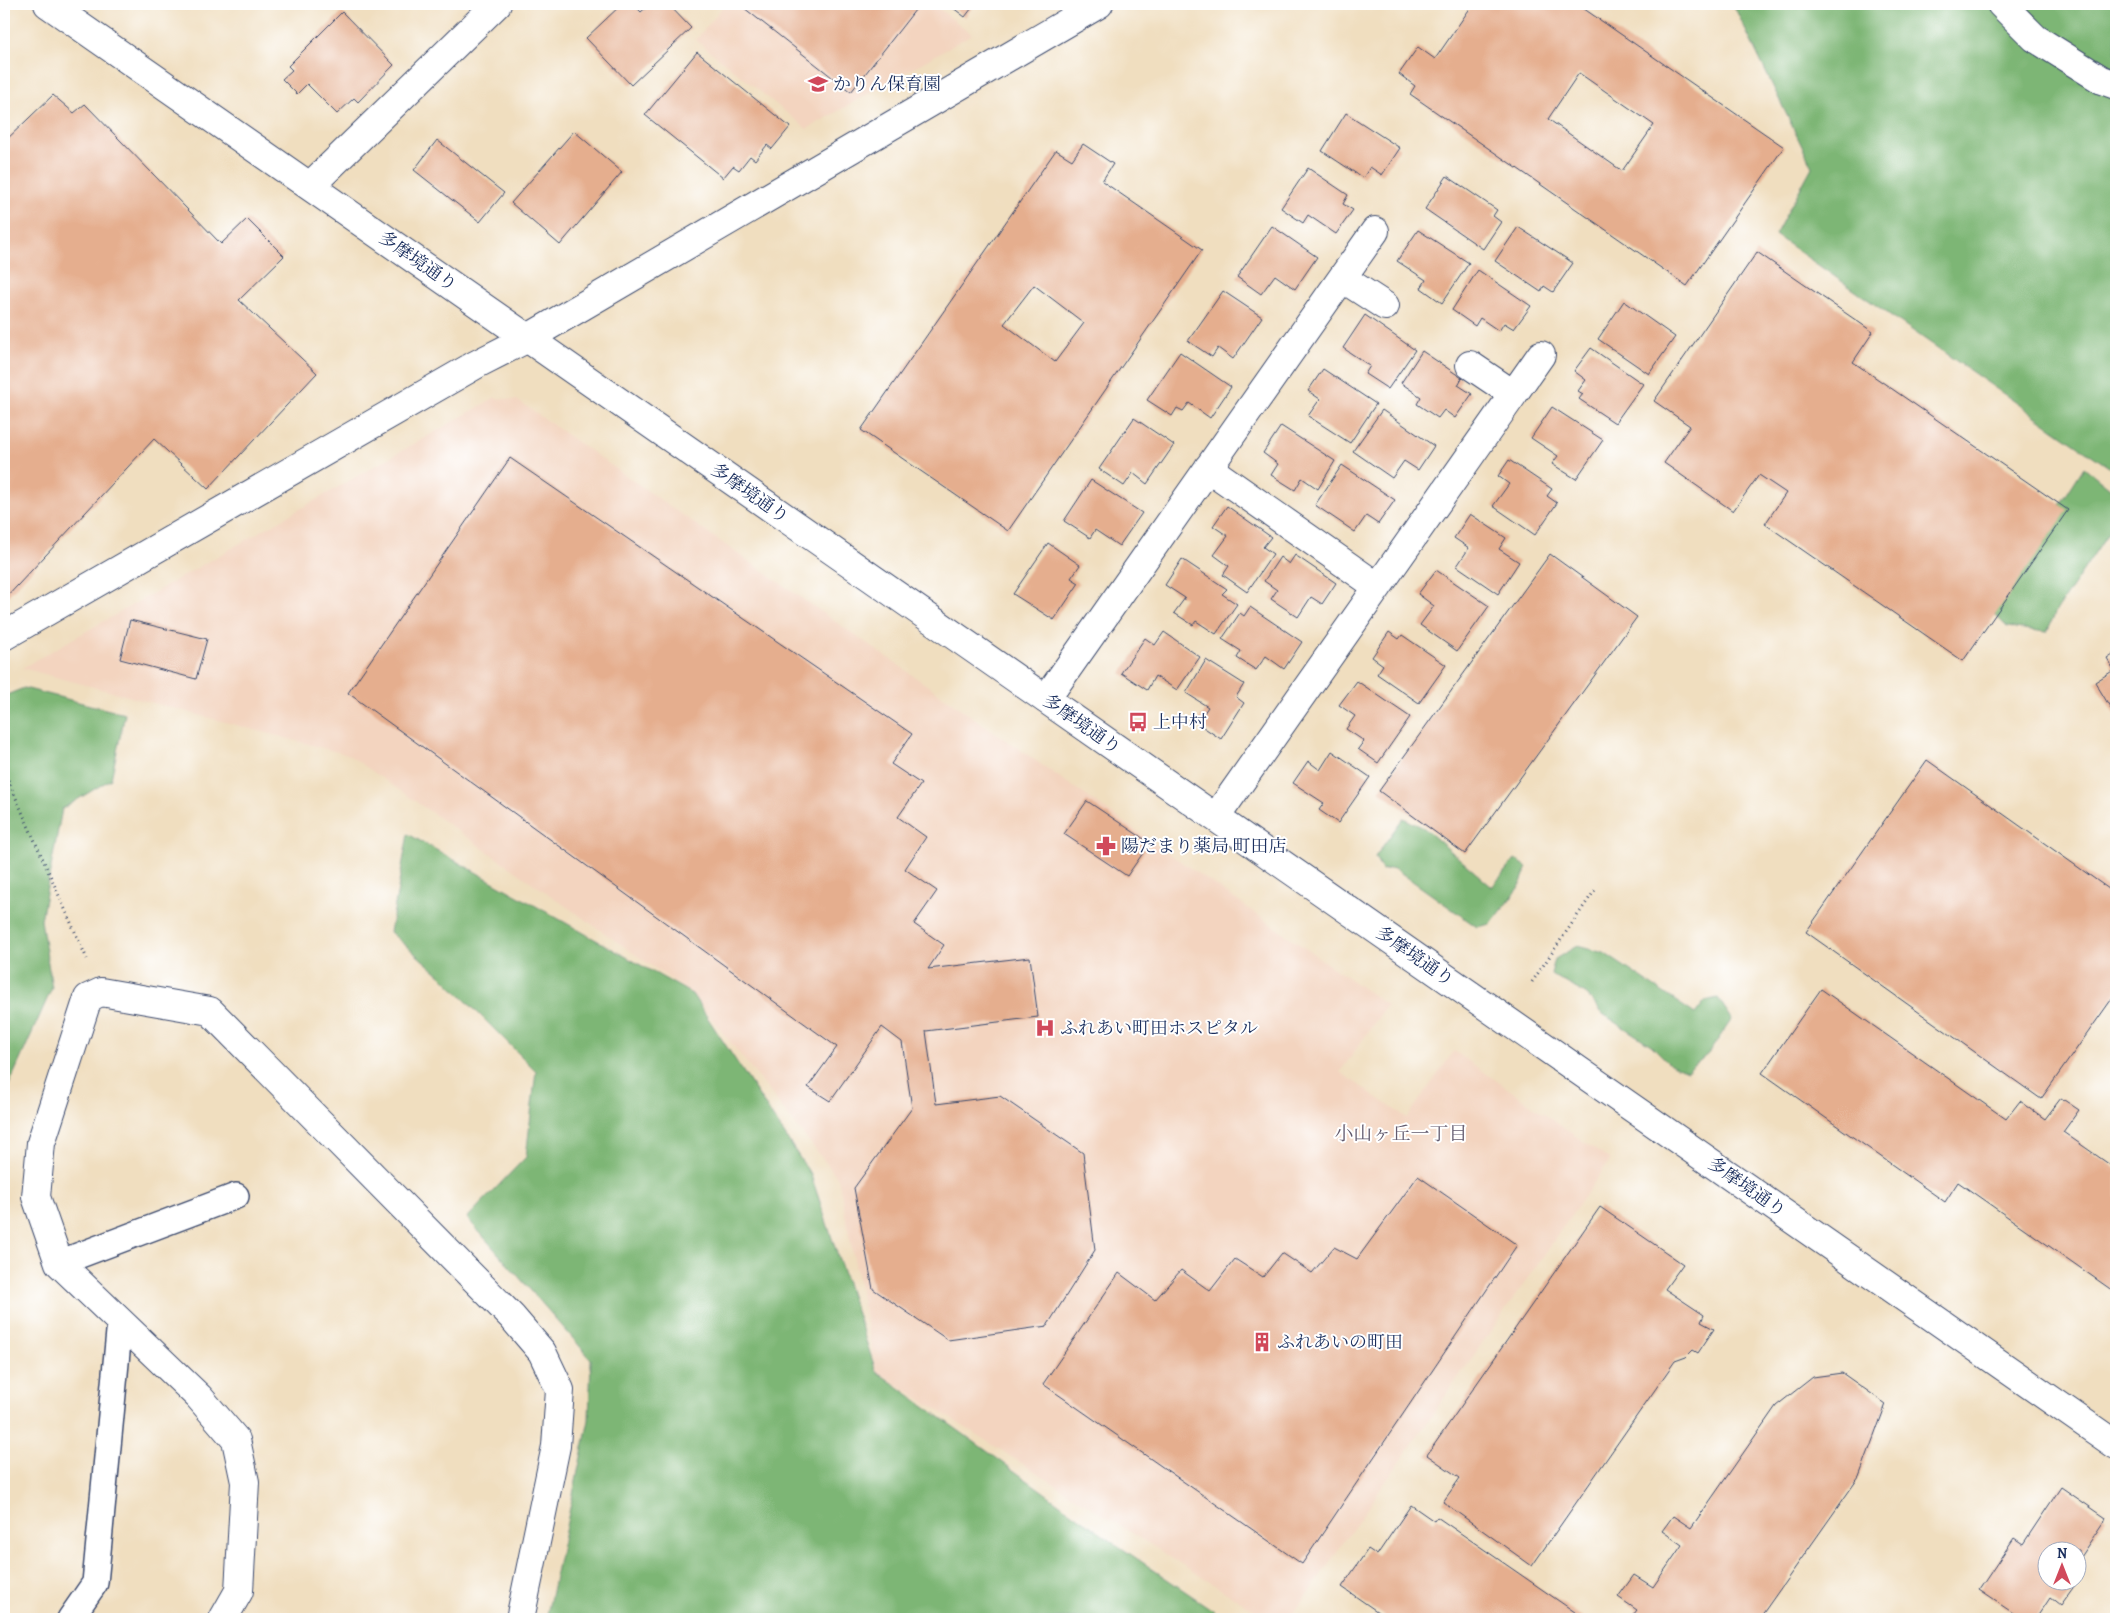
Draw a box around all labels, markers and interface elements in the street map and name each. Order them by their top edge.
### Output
place label: かりん保育園 [833,72,941,96]
school or university icon: かりん保育園 [807,73,829,95]
street label: 多摩境通り [374,225,462,297]
street label: 多摩境通り [706,457,794,529]
street label: 多摩境通り [1038,688,1126,760]
place label: 上中村 [1153,710,1207,734]
bus stop icon: 上中村 [1127,711,1149,733]
place label: 陽だまり薬局 町田店 [1121,834,1287,858]
pharmacy icon: 陽だまり薬局 町田店 [1095,835,1117,857]
street label: 多摩境通り [1371,920,1459,992]
place label: ふれあい町田ホスピタル [1060,1016,1258,1040]
hospital icon: ふれあい町田ホスピタル [1034,1017,1056,1039]
district label: 小山ヶ丘一丁目 [1334,1121,1468,1147]
street label: 多摩境通り [1703,1151,1791,1223]
place label: ふれあいの町田 [1277,1330,1403,1354]
building icon: ふれあいの町田 [1251,1331,1273,1353]
north arrow [2038,1540,2088,1590]
text: N [2057,1544,2067,1563]

